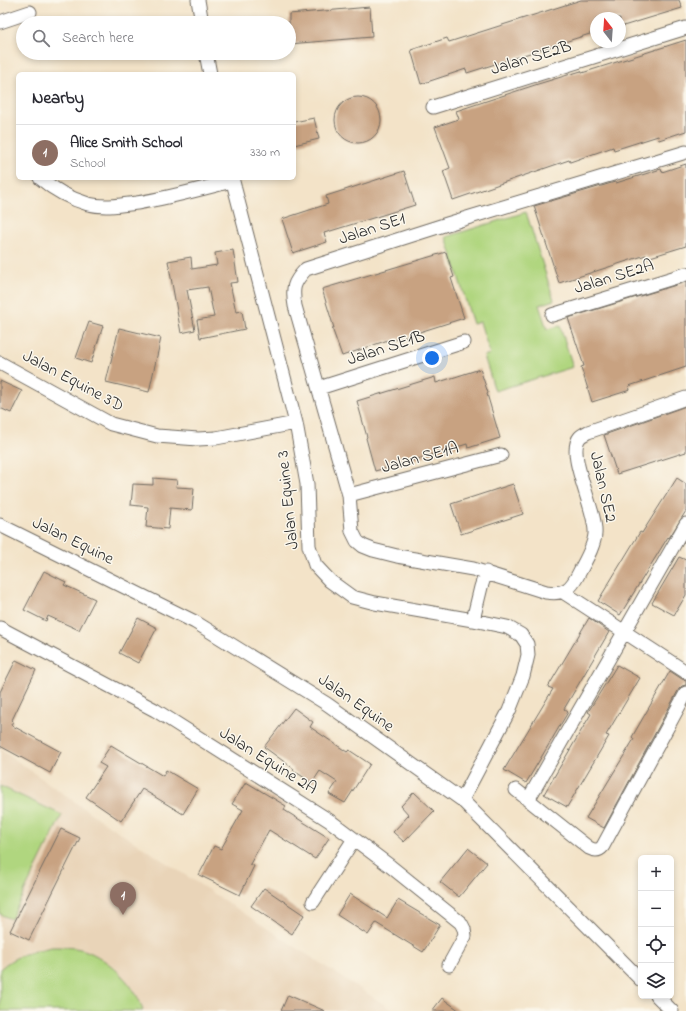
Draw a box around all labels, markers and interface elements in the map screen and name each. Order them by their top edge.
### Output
north arrow [590,12,626,48]
search box [16,16,296,60]
icon: search [30,27,52,49]
text: Search here [62,27,134,49]
street label: Jalan SE2B [488,34,574,82]
text: Nearby [32,86,84,111]
text: Alice Smith School [70,132,183,154]
text: 1 [43,143,47,162]
text: 330 m [250,143,280,162]
text: School [70,154,106,173]
street label: Jalan SE1 [335,206,409,252]
street label: Jalan SE2A [571,253,657,301]
street label: Jalan SE1B [344,324,428,372]
street label: Jalan Equine 3D [18,344,128,418]
your location [422,348,442,368]
street label: Jalan SE1A [378,436,462,480]
street label: Jalan Equine 3 [270,449,306,551]
street label: Jalan SE2 [583,449,623,525]
street label: Jalan Equine [28,510,118,572]
street label: Jalan Equine [313,667,400,739]
street label: Jalan Equine 2A [214,721,322,801]
map controls [638,855,674,999]
button: + [638,855,674,891]
pin: 1 [110,882,136,915]
button: − [638,891,674,927]
button: locate [638,927,674,963]
button: layers [638,963,674,999]

